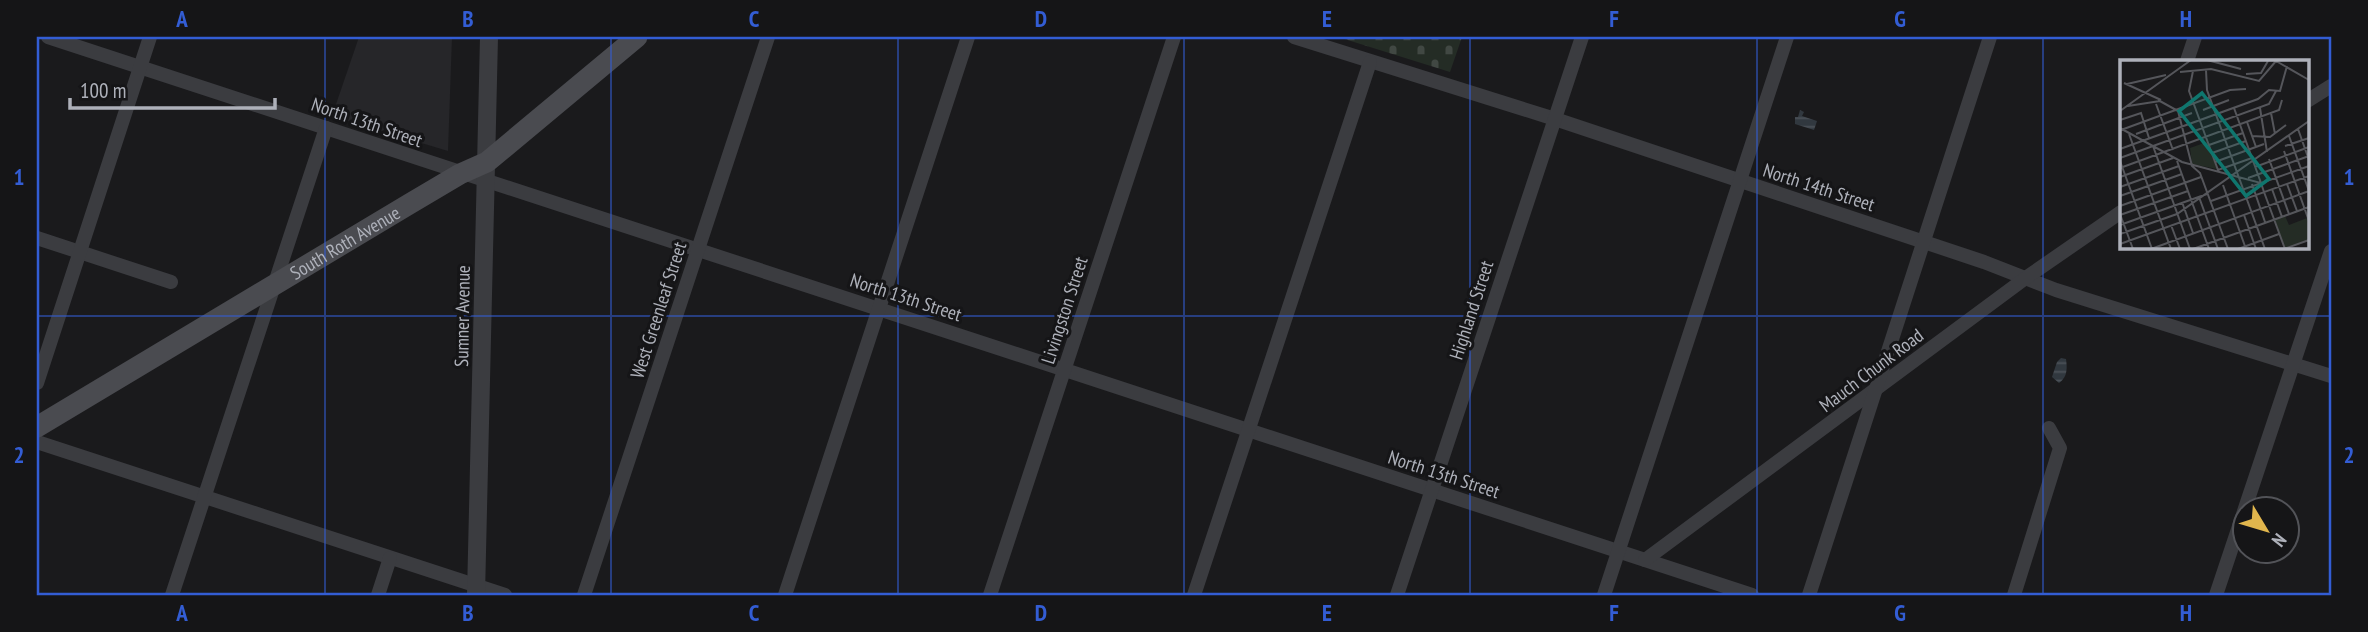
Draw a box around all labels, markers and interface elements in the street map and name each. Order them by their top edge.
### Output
text: A [175,4,188,33]
text: B [462,4,474,33]
text: C [749,4,760,33]
text: D [1035,4,1047,33]
text: E [1322,4,1332,33]
text: F [1609,4,1619,33]
text: G [1894,4,1906,33]
text: H [2180,4,2192,33]
inset map [2120,60,2308,248]
scale bar [70,66,275,110]
text: 100 m [80,77,126,104]
street label: North 13th Street [308,92,426,152]
street label: North 14th Street [1760,158,1878,217]
text: 1 [14,162,25,191]
text: 1 [2344,162,2355,191]
street label: South Roth Avenue [286,200,404,285]
street label: West Greenleaf Street [625,238,692,381]
street label: Livingston Street [1035,253,1093,367]
street label: Highland Street [1444,257,1499,363]
street label: Sumner Avenue [449,265,475,367]
street label: North 13th Street [847,268,965,327]
street label: Mauch Chunk Road [1814,323,1928,417]
text: 2 [14,440,25,469]
text: 2 [2344,440,2355,469]
street label: North 13th Street [1385,445,1503,504]
north arrow [2232,496,2302,566]
text: N [2267,529,2292,552]
text: A [175,598,188,627]
text: B [462,598,474,627]
text: C [749,598,760,627]
text: D [1035,598,1047,627]
text: E [1322,598,1332,627]
text: F [1609,598,1619,627]
text: G [1894,598,1906,627]
text: H [2180,598,2192,627]

